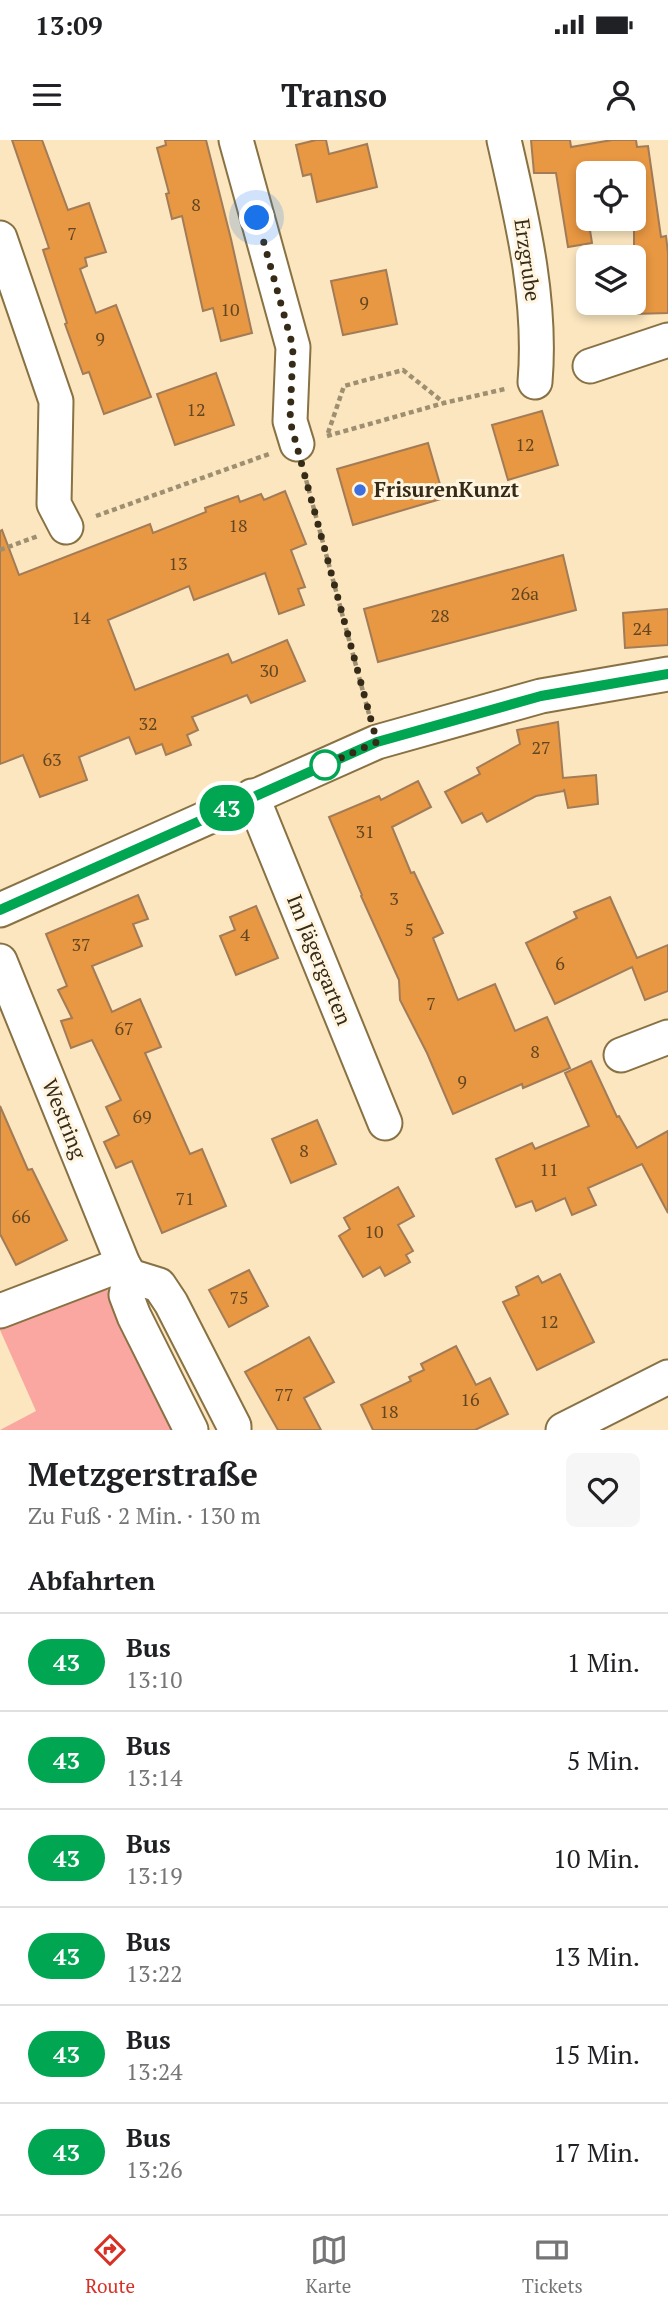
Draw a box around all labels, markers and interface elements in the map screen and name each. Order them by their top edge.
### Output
text: 13:09 [35,8,103,42]
text: Transo [281,74,387,116]
icon: menu [28,76,66,114]
icon: person [602,76,640,114]
map controls [576,161,646,315]
button: locate [576,161,646,231]
house number: 8 [191,192,201,216]
your location [239,200,274,235]
street label: Erzgrube [508,217,548,303]
house number: 7 [67,221,77,245]
button: layers [576,245,646,315]
house number: 9 [359,290,369,314]
house number: 10 [220,297,240,321]
house number: 9 [95,326,105,350]
house number: 12 [186,397,206,421]
house number: 12 [515,432,535,456]
place label: FrisurenKunzt [374,475,520,503]
marker: FrisurenKunzt [352,482,368,498]
house number: 18 [228,513,248,537]
house number: 13 [168,551,188,575]
house number: 26a [511,581,539,605]
house number: 28 [430,603,450,627]
house number: 14 [71,605,91,629]
house number: 24 [632,616,652,640]
house number: 30 [259,658,279,682]
house number: 32 [138,711,158,735]
house number: 27 [531,735,551,759]
house number: 63 [42,747,62,771]
unlabelled marker [310,750,340,780]
line badge: 43 [196,785,258,831]
text: 43 [213,792,241,824]
house number: 31 [355,819,375,843]
house number: 3 [389,886,399,910]
street label: Im Jägergarten [281,890,359,1030]
house number: 5 [404,917,414,941]
house number: 4 [240,922,250,946]
house number: 37 [71,932,91,956]
house number: 6 [555,951,565,975]
house number: 7 [426,991,436,1015]
house number: 67 [114,1016,134,1040]
house number: 8 [530,1039,540,1063]
house number: 9 [457,1069,467,1093]
street label: Westring [36,1075,94,1164]
house number: 69 [132,1104,152,1128]
house number: 8 [299,1138,309,1162]
house number: 11 [539,1157,559,1181]
house number: 71 [175,1186,195,1210]
house number: 66 [11,1204,31,1228]
house number: 10 [364,1219,384,1243]
house number: 75 [229,1285,249,1309]
house number: 12 [539,1309,559,1333]
house number: 77 [274,1382,294,1406]
house number: 16 [460,1387,480,1411]
house number: 18 [379,1399,399,1423]
text: Metzgerstraße [28,1452,258,1495]
button: heart [566,1453,640,1527]
text: Zu Fuß · 2 Min. · 130 m [28,1500,261,1531]
text: Abfahrten [28,1563,155,1597]
text: Bus [126,1630,171,1664]
text: 1 Min. [567,1645,640,1679]
text: 43 [53,1646,80,1678]
text: 13:10 [126,1664,183,1695]
text: Bus [126,1728,171,1762]
text: 5 Min. [567,1743,640,1777]
text: 43 [53,1744,80,1776]
text: 13:14 [126,1762,183,1793]
text: Bus [126,1826,171,1860]
text: 10 Min. [553,1841,640,1875]
text: 43 [53,1842,80,1874]
text: 13:19 [126,1860,183,1891]
text: Bus [126,1924,171,1958]
text: 13 Min. [553,1939,640,1973]
text: 43 [53,1940,80,1972]
text: 13:22 [126,1958,183,1989]
text: Bus [126,2022,171,2056]
text: 15 Min. [553,2037,640,2071]
text: 43 [53,2038,80,2070]
text: 13:24 [126,2056,183,2087]
text: Bus [126,2120,171,2154]
text: 17 Min. [553,2135,640,2169]
text: 43 [53,2136,80,2168]
text: 13:26 [126,2154,183,2185]
tab: Route [85,2231,135,2298]
tab: Karte [306,2231,351,2298]
tab: Tickets [522,2231,583,2298]

